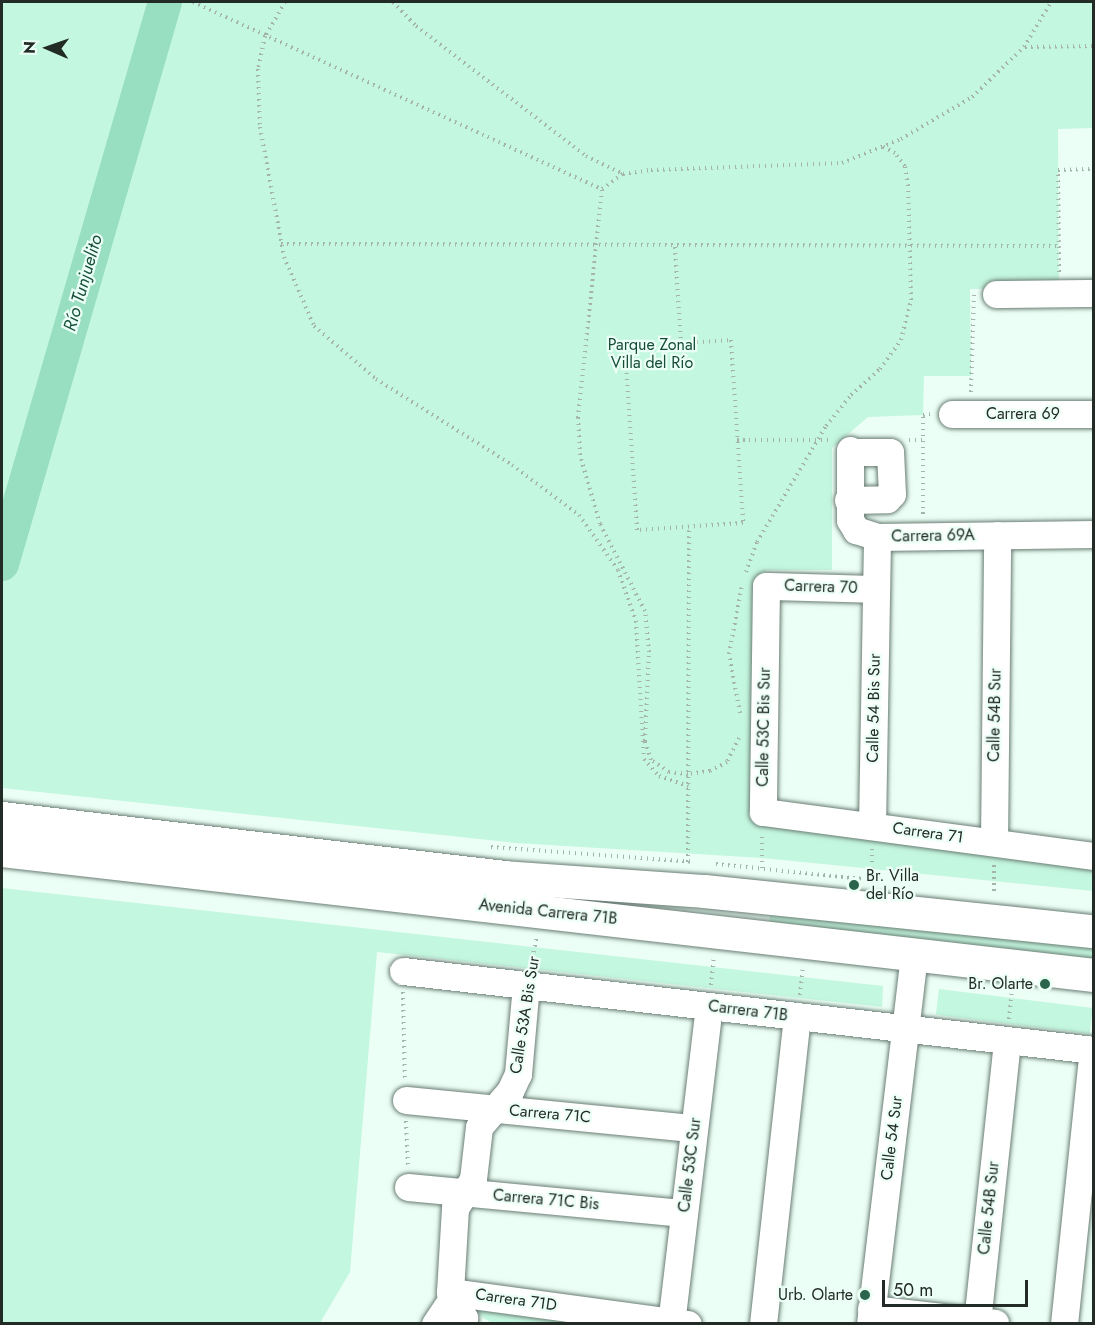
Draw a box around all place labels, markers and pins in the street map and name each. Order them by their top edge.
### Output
place label: Br. Villa del Río [866,866,919,904]
marker: Br. Villa del Río [847,878,861,892]
place label: Br. Olarte [968,974,1033,994]
marker: Br. Olarte [1038,977,1052,991]
place label: Urb. Olarte [778,1285,853,1305]
marker: Urb. Olarte [858,1288,872,1302]

